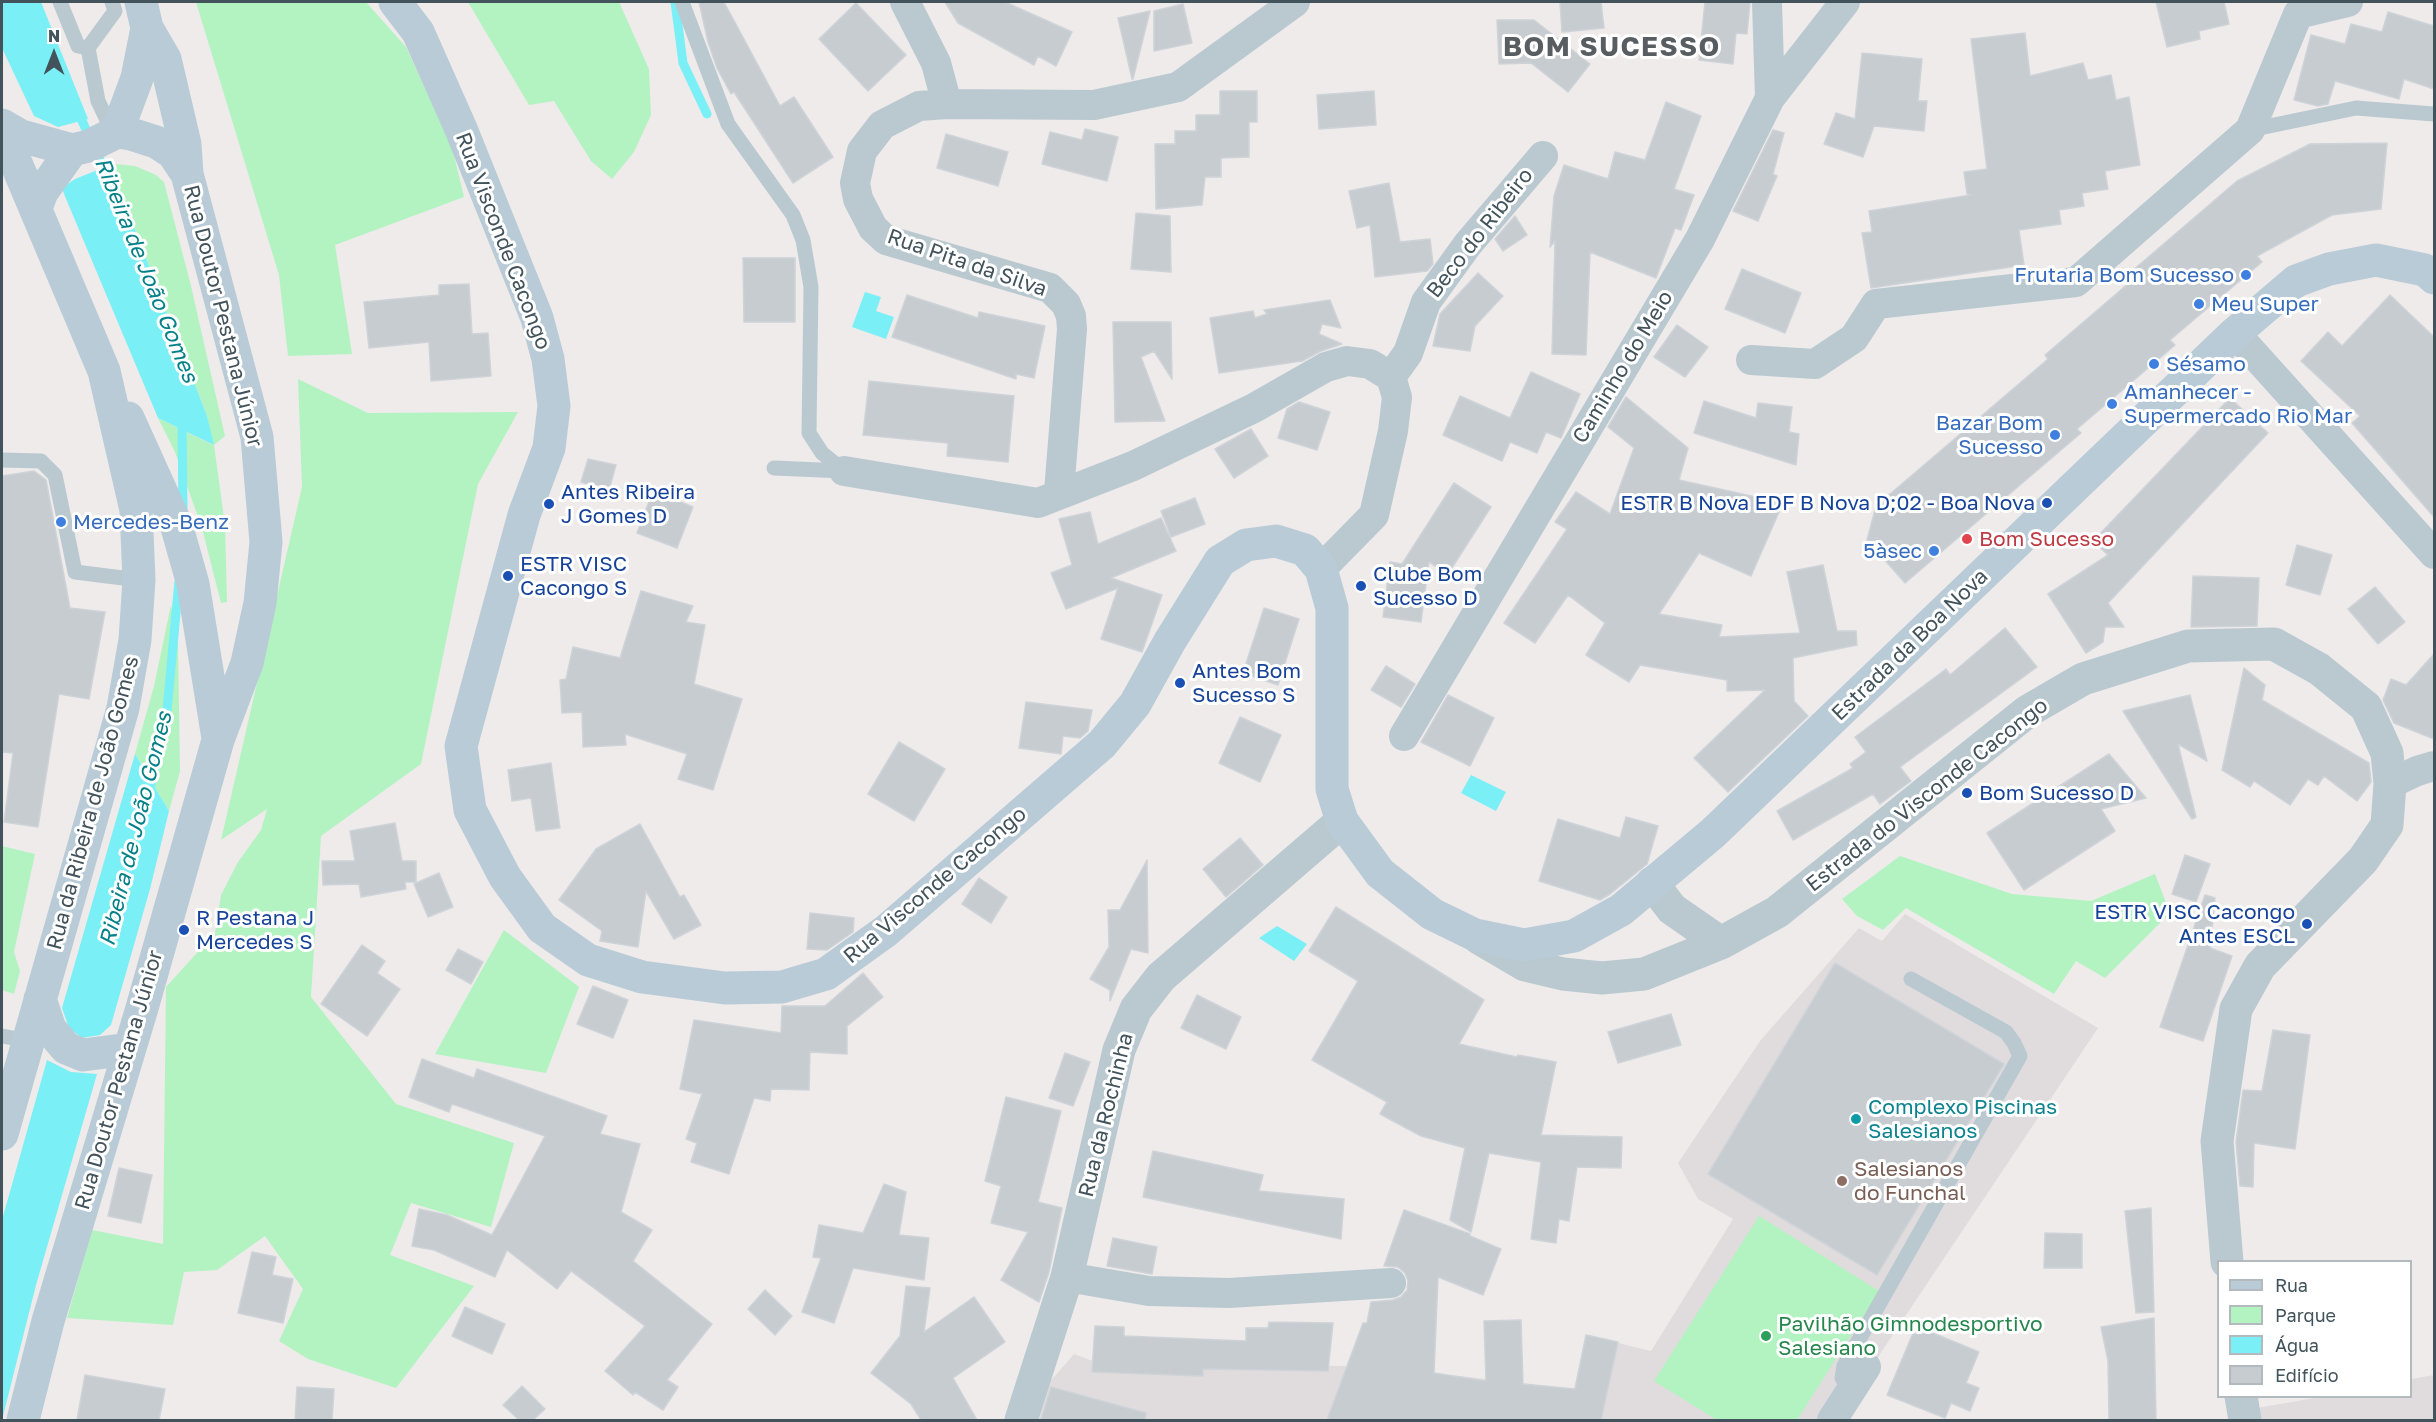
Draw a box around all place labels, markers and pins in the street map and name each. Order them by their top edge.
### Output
place label: Frutaria Bom Sucesso [2014,262,2234,288]
marker: Frutaria Bom Sucesso [2239,268,2253,282]
place label: Meu Super [2211,291,2319,317]
marker: Meu Super [2192,297,2206,311]
place label: Sésamo [2166,351,2246,377]
marker: Sésamo [2147,357,2161,371]
place label: Amanhecer - Supermercado Rio Mar [2124,379,2352,429]
marker: Amanhecer - Supermercado Rio Mar [2105,397,2119,411]
place label: Bazar Bom Sucesso [1936,410,2043,460]
marker: Bazar Bom Sucesso [2048,428,2062,442]
place label: Antes Ribeira J Gomes D [561,479,695,529]
place label: ESTR B Nova EDF B Nova D;02 - Boa Nova [1620,490,2035,516]
marker: ESTR B Nova EDF B Nova D;02 - Boa Nova [2040,496,2054,510]
marker: Antes Ribeira J Gomes D [542,497,556,511]
place label: Mercedes-Benz [73,509,229,535]
marker: Mercedes-Benz [54,515,68,529]
place label: Bom Sucesso [1979,526,2114,552]
marker: Bom Sucesso [1960,532,1974,546]
place label: 5àsec [1863,538,1922,564]
marker: 5àsec [1927,544,1941,558]
place label: ESTR VISC Cacongo S [520,551,627,601]
place label: Clube Bom Sucesso D [1373,561,1482,611]
marker: ESTR VISC Cacongo S [501,569,515,583]
marker: Clube Bom Sucesso D [1354,579,1368,593]
place label: Antes Bom Sucesso S [1192,658,1301,708]
marker: Antes Bom Sucesso S [1173,676,1187,690]
place label: Bom Sucesso D [1979,780,2134,806]
marker: Bom Sucesso D [1960,786,1974,800]
place label: ESTR VISC Cacongo Antes ESCL [2094,899,2295,949]
place label: R Pestana J Mercedes S [196,905,314,955]
marker: ESTR VISC Cacongo Antes ESCL [2300,917,2314,931]
marker: R Pestana J Mercedes S [177,923,191,937]
place label: Complexo Piscinas Salesianos [1868,1094,2057,1144]
marker: Complexo Piscinas Salesianos [1849,1112,1863,1126]
place label: Salesianos do Funchal [1854,1156,1966,1206]
marker: Salesianos do Funchal [1835,1174,1849,1188]
place label: Pavilhão Gimnodesportivo Salesiano [1778,1311,2043,1361]
marker: Pavilhão Gimnodesportivo Salesiano [1759,1329,1773,1343]

